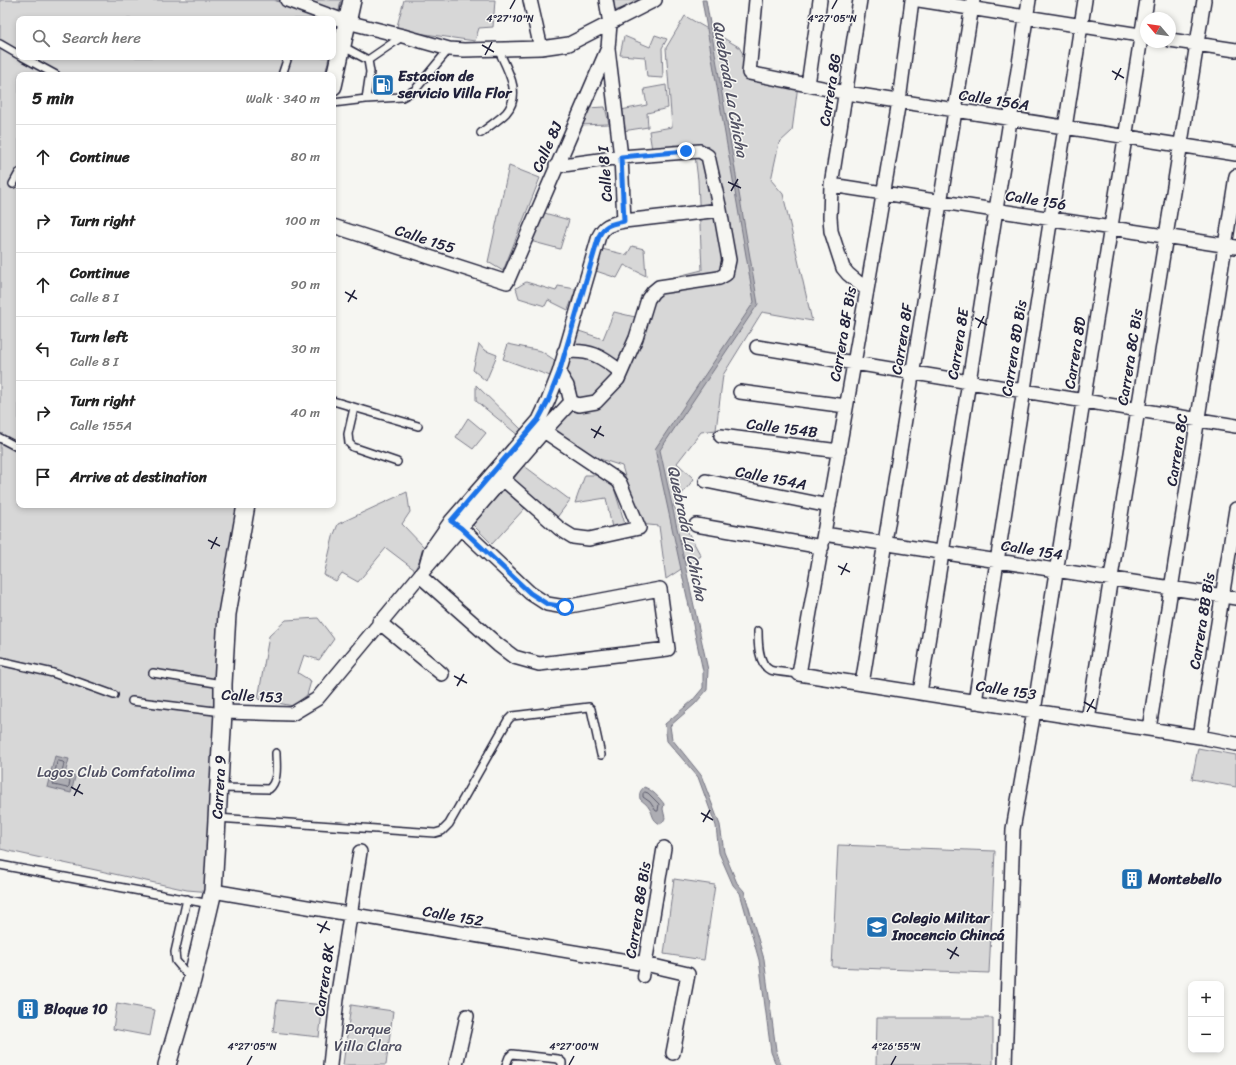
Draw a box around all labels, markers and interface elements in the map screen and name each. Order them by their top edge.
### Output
text: 4°27'10"N [486,10,534,28]
text: 4°27'05"N [807,10,857,28]
north arrow [1140,12,1176,48]
search box [16,16,336,60]
water label: Quebrada La Chicha [704,19,757,161]
text: Search here [62,25,141,51]
icon: search [30,27,52,49]
street label: Carrera 8G [811,51,849,128]
place label: Estacion de servicio Villa Flor [397,63,513,106]
fuel station icon: Estacion de servicio Villa Flor [370,72,396,98]
street label: Calle 156A [957,82,1031,118]
text: 5 min [32,83,74,113]
text: Walk · 340 m [246,87,320,110]
street label: Calle 8J [524,117,570,177]
route end [677,142,695,160]
text: Continue [70,144,130,170]
street label: Calle 8 I [590,144,620,203]
text: 80 m [291,145,320,168]
icon: ahead [32,146,54,168]
street label: Calle 156 [1004,182,1068,218]
text: Turn right [70,208,135,234]
text: 100 m [285,209,320,232]
icon: right [32,210,54,232]
street label: Calle 155 [392,217,458,261]
text: Continue [70,260,130,286]
text: 90 m [290,273,320,296]
icon: ahead [32,274,54,296]
street label: Carrera 8F Bis [822,284,864,384]
text: Calle 8 I [70,286,118,309]
street label: Carrera 8D Bis [994,298,1034,398]
street label: Carrera 8F [884,301,921,376]
street label: Carrera 8E [940,305,977,382]
street label: Carrera 8C Bis [1110,307,1150,407]
street label: Carrera 8D [1056,315,1094,391]
text: Turn left [70,324,128,350]
text: 30 m [291,337,320,360]
icon: left [32,338,54,360]
text: Calle 8 I [70,350,118,373]
text: Turn right [70,388,135,414]
text: 40 m [290,401,320,424]
icon: right [32,402,54,424]
street label: Calle 154B [745,411,820,445]
street label: Carrera 8C [1158,411,1196,488]
text: Calle 155A [70,414,132,437]
street label: Calle 154A [733,458,809,498]
water label: Quebrada La Chicha [659,463,716,606]
text: Arrive at destination [70,464,207,490]
icon: arrive [32,466,54,488]
street label: Calle 154 [999,532,1065,568]
street label: Carrera 8B Bis [1182,571,1222,671]
route start [556,598,574,616]
street label: Calle 153 [974,672,1038,708]
street label: Calle 153 [221,681,283,711]
street label: Carrera 9 [204,755,234,820]
park label: Lagos Club Comfatolima [37,759,195,785]
street label: Carrera 8G Bis [618,860,658,960]
building icon: Montebello [1119,866,1145,892]
place label: Montebello [1147,866,1222,892]
street label: Calle 152 [421,898,486,934]
place label: Colegio Militar Inocencio Chincá [891,905,1005,948]
school or university icon: Colegio Militar Inocencio Chincá [864,914,890,940]
street label: Carrera 8K [306,941,342,1018]
map controls [1188,981,1224,1053]
button: + [1188,981,1224,1017]
building icon: Bloque 10 [15,996,41,1022]
place label: Bloque 10 [44,996,108,1022]
park label: Parque Villa Clara [334,1016,402,1059]
button: − [1188,1017,1224,1053]
text: 4°27'05"N [227,1038,277,1056]
text: 4°27'00"N [549,1038,599,1056]
text: 4°26'55"N [872,1038,921,1056]

